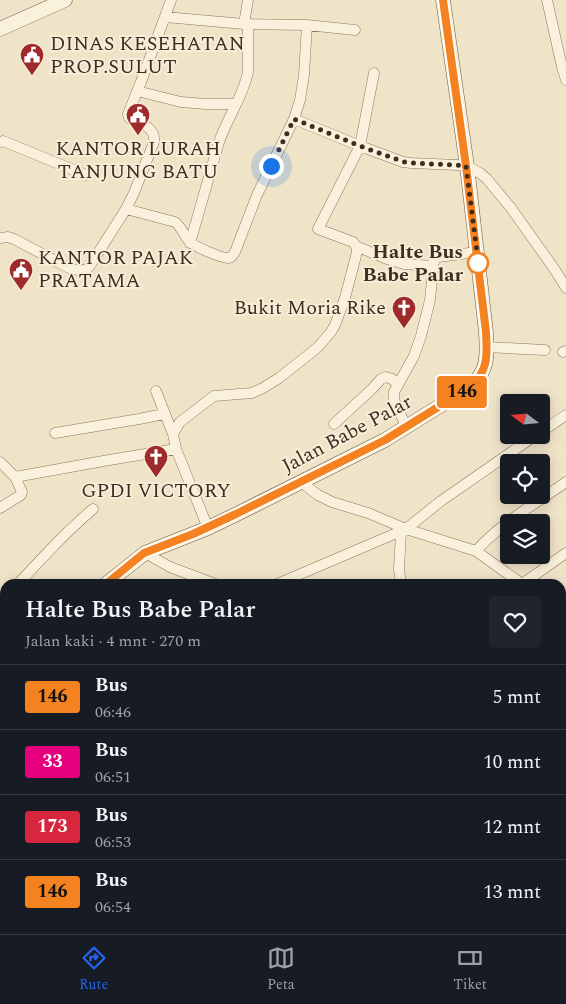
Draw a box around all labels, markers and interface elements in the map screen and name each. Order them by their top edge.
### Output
place label: DINAS KESEHATAN PROP.SULUT [50,29,245,82]
public building icon: DINAS KESEHATAN PROP.SULUT [19,42,45,76]
public building icon: KANTOR LURAH TANJUNG BATU [125,102,151,136]
place label: KANTOR LURAH TANJUNG BATU [55,134,221,187]
your location [259,154,284,179]
place label: Halte Bus Babe Palar [363,237,463,290]
place label: KANTOR PAJAK PRATAMA [38,243,194,296]
marker: Halte Bus Babe Palar [467,252,489,274]
public building icon: KANTOR PAJAK PRATAMA [8,257,34,291]
place label: Bukit Moria Rike [234,293,386,323]
church icon: Bukit Moria Rike [391,295,417,329]
line badge: 146 [433,376,491,408]
text: 146 [447,378,477,405]
street label: Jalan Babe Palar [277,387,418,481]
north arrow [500,394,550,444]
map controls [500,394,550,564]
church icon: GPDI VICTORY [143,444,169,478]
button: locate [500,454,550,504]
place label: GPDI VICTORY [81,476,231,506]
button: layers [500,514,550,564]
text: Halte Bus Babe Palar [25,592,255,628]
button: heart [489,596,541,648]
text: Jalan kaki · 4 mnt · 270 m [25,629,201,653]
text: Bus [95,671,128,700]
text: 146 [37,683,68,710]
text: 5 mnt [493,683,541,712]
text: 06:46 [95,700,131,724]
text: Bus [95,736,128,765]
text: 33 [42,748,63,775]
text: 10 mnt [483,748,541,777]
text: 06:51 [95,765,131,789]
text: Bus [95,801,128,830]
text: 173 [37,813,68,840]
text: 12 mnt [483,813,541,842]
text: 06:53 [95,830,131,854]
text: Bus [95,866,128,895]
text: 146 [37,878,68,905]
text: 13 mnt [483,878,541,907]
text: 06:54 [95,895,131,919]
tab: Rute [79,944,108,995]
tab: Peta [267,944,295,995]
tab: Tiket [454,944,487,995]

